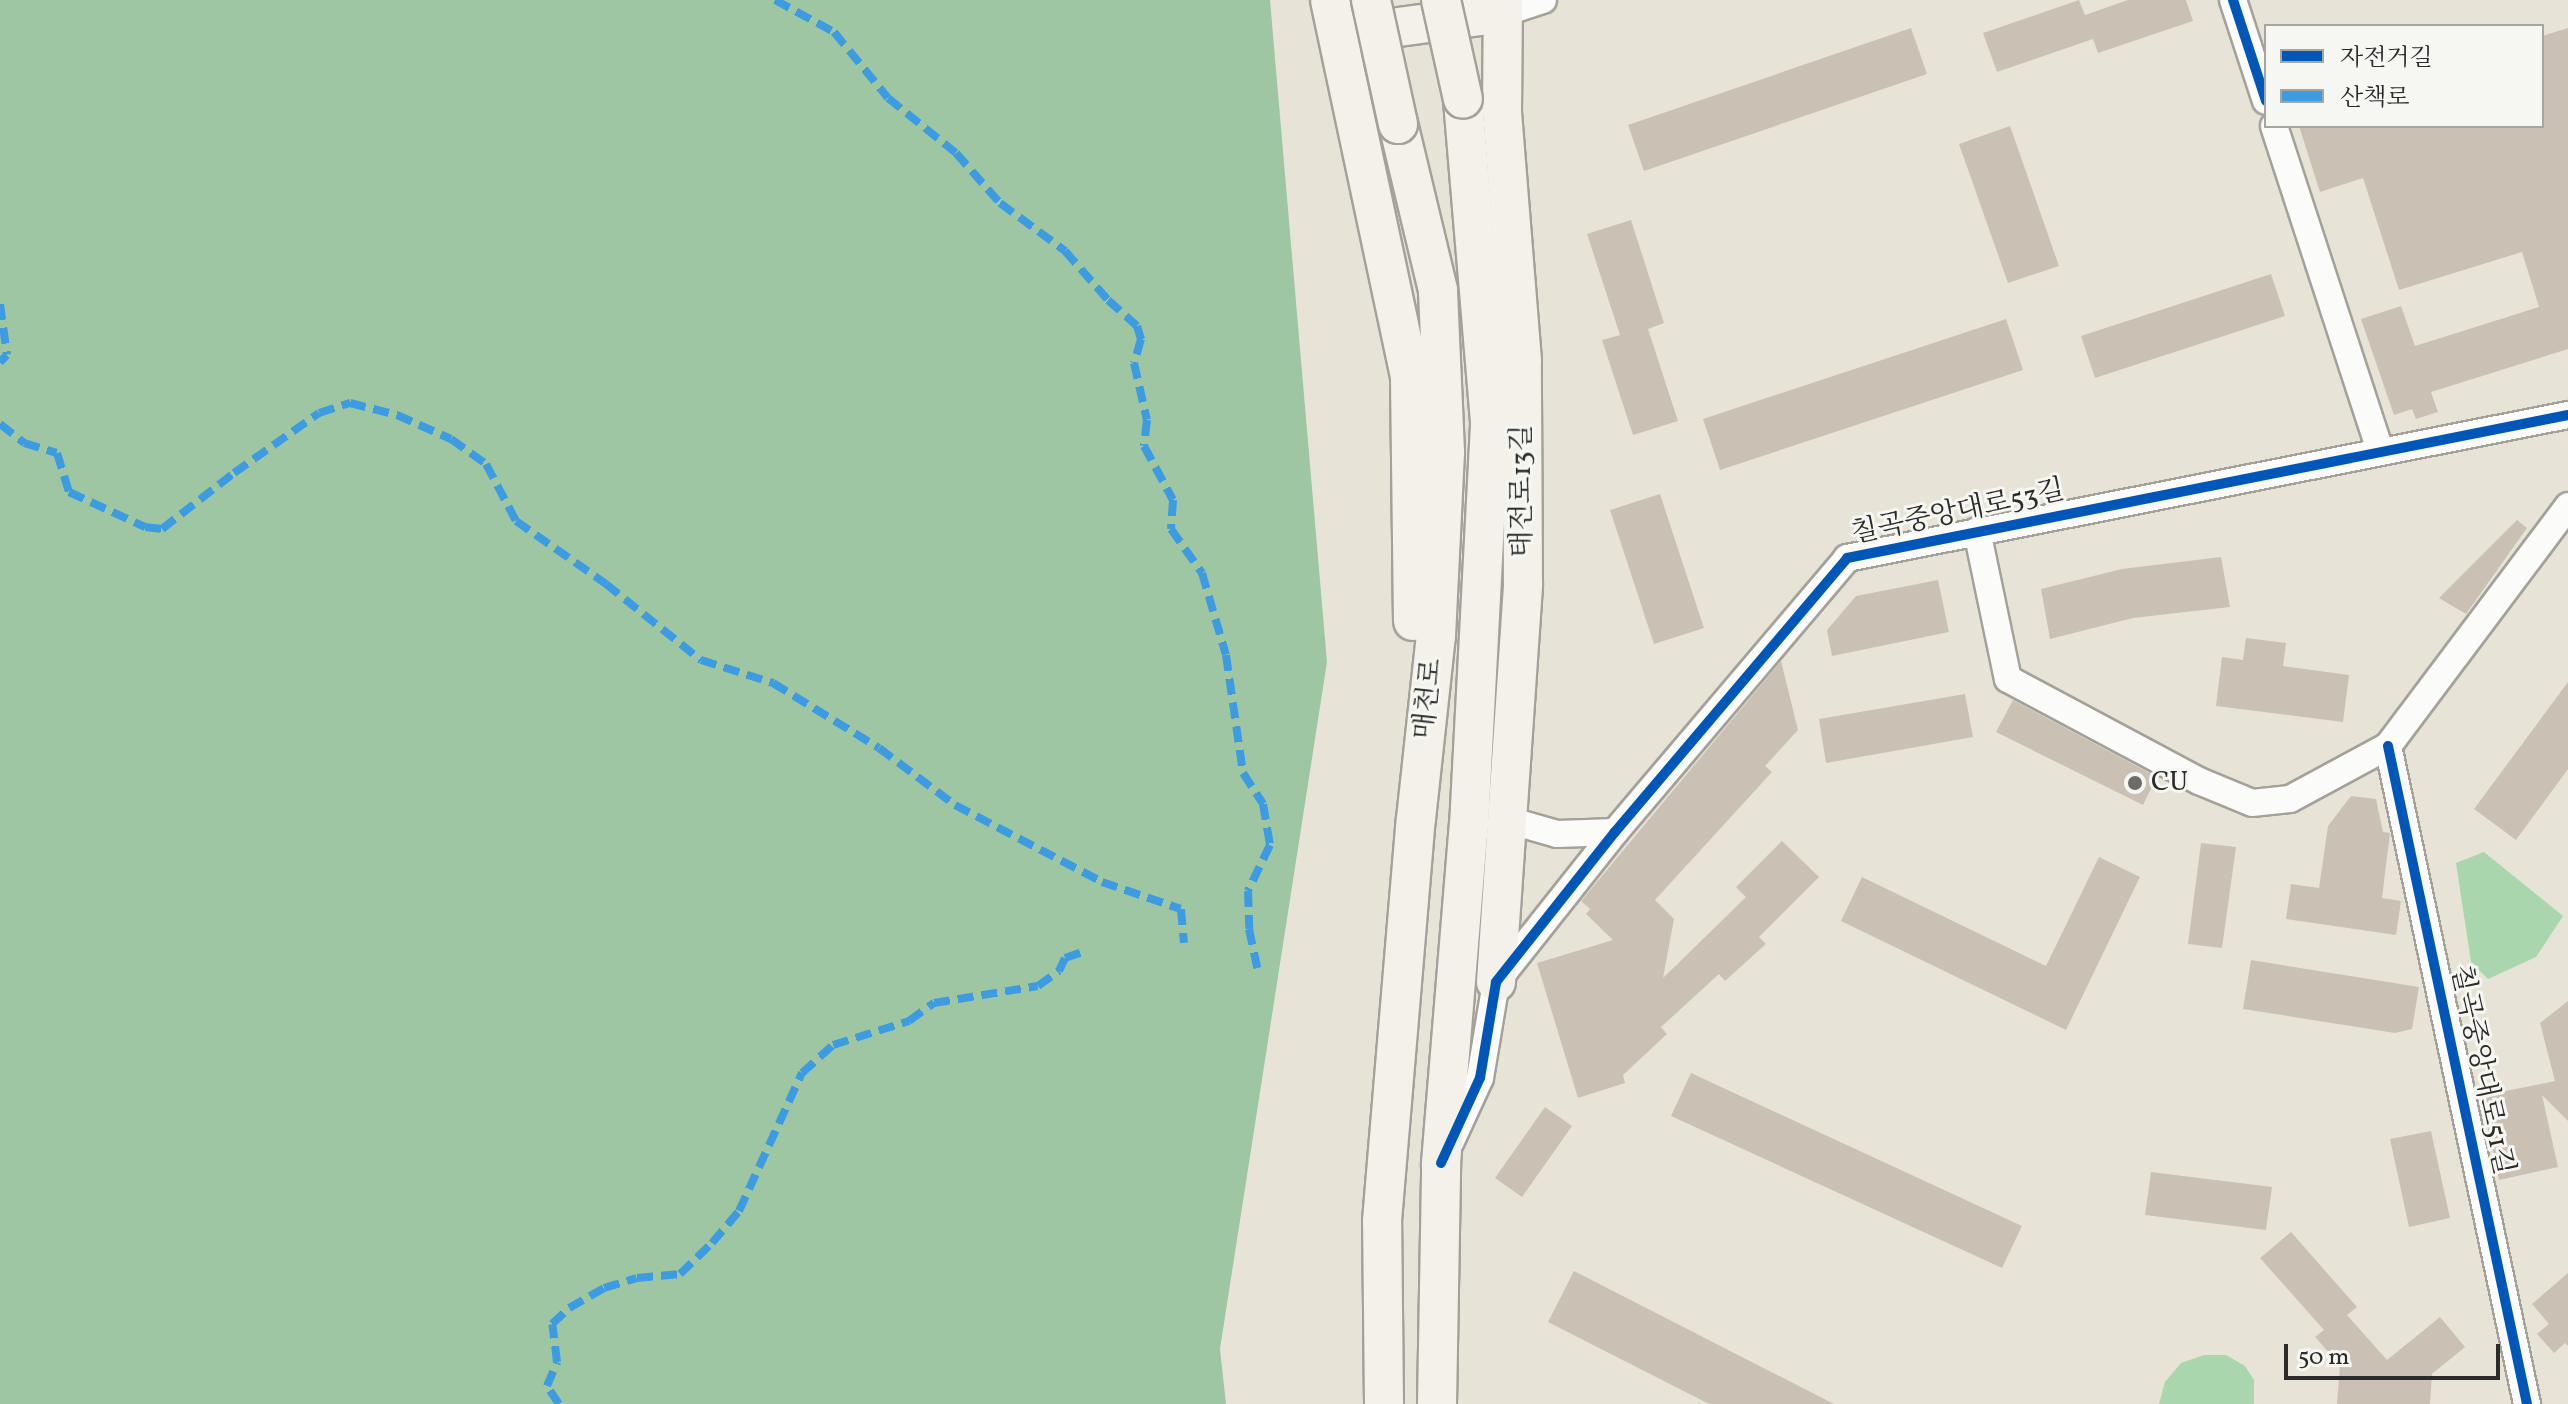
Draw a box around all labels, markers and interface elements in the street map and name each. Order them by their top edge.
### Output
legend [2264,24,2544,128]
text: 자전거길 [2340,42,2433,76]
text: 산책로 [2340,82,2410,116]
street label: 태전로13길 [1506,424,1540,558]
street label: 칠곡중앙대로53길 [1848,474,2068,552]
street label: 매천로 [1408,657,1450,741]
place label: CU [2151,766,2188,800]
marker: CU [2126,774,2144,792]
street label: 칠곡중앙대로51길 [2442,962,2520,1178]
scale bar [2288,1328,2504,1378]
text: 50 m [2298,1341,2350,1375]

